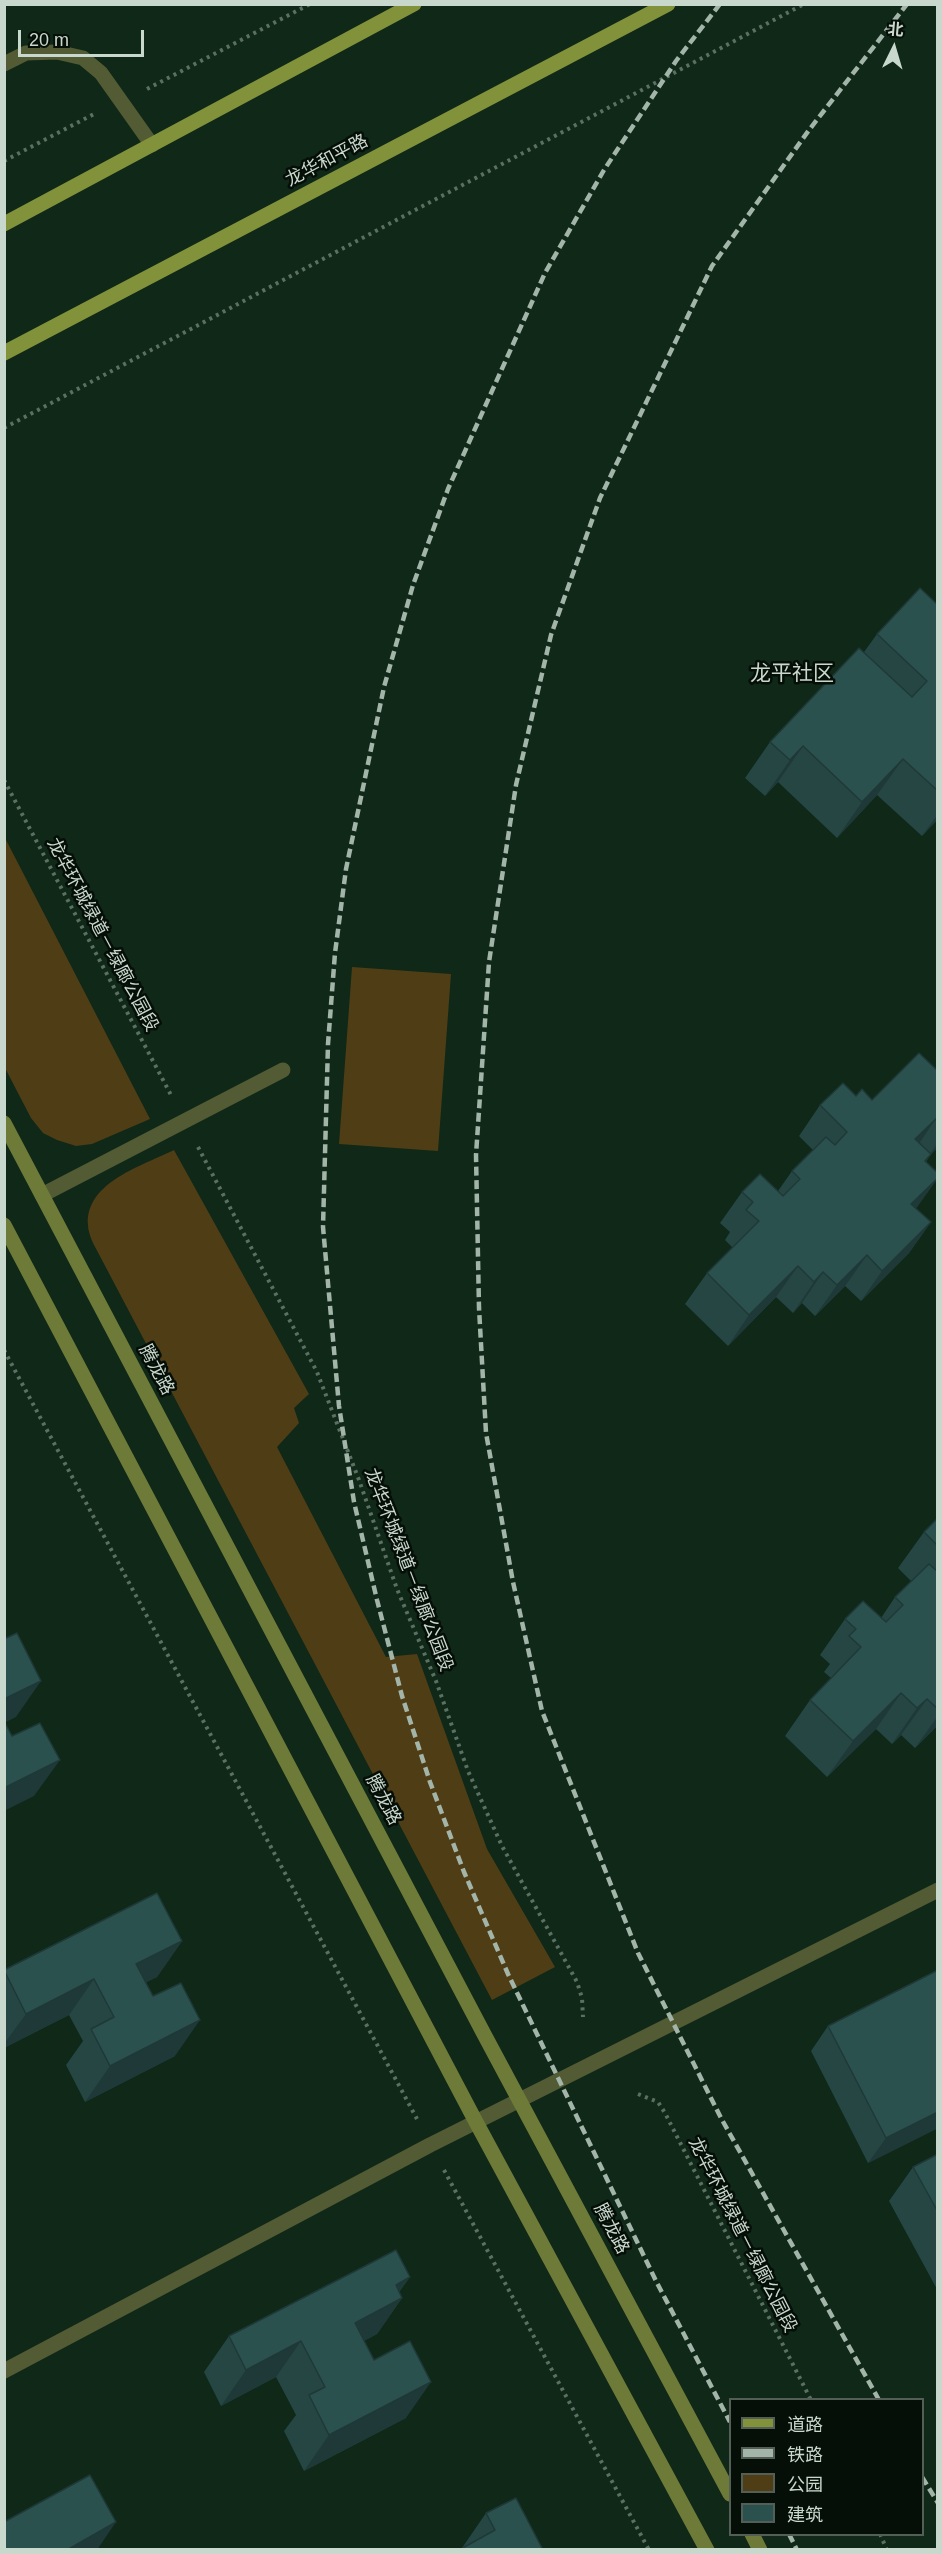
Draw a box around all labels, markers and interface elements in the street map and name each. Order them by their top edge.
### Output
scale bar [21,18,147,56]
north arrow [864,18,924,78]
text: 北 [887,20,904,39]
text: 20 m [29,30,69,50]
street label: 龙华和平路 [282,130,372,192]
district label: 龙平社区 [750,661,834,687]
street label: 龙华环城绿道－绿廊公园段 [42,835,162,1035]
street label: 腾龙路 [134,1341,178,1399]
street label: 龙华环城绿道－绿廊公园段 [359,1465,457,1675]
street label: 腾龙路 [361,1771,405,1829]
street label: 龙华环城绿道－绿廊公园段 [683,2134,801,2336]
street label: 腾龙路 [589,2200,633,2258]
legend [729,2398,924,2536]
text: 道路 [787,2415,823,2435]
text: 铁路 [787,2445,823,2465]
text: 公园 [787,2475,823,2495]
text: 建筑 [787,2505,823,2525]

